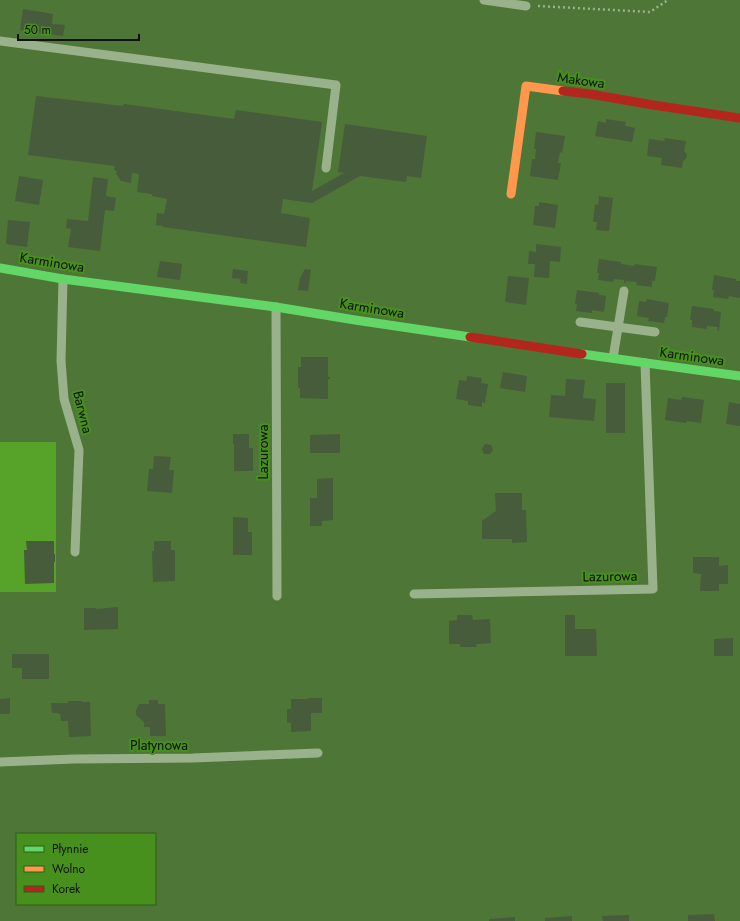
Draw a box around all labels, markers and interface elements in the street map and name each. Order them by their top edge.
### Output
scale bar [18,16,139,42]
text: 50 m [24,21,51,39]
street label: Makowa [556,67,606,93]
street label: Karminowa [18,247,86,277]
street label: Karminowa [338,293,406,323]
street label: Karminowa [658,342,726,370]
street label: Barwna [68,389,98,435]
street label: Lazurowa [253,425,273,479]
street label: Lazurowa [582,566,638,586]
street label: Platynowa [130,735,188,755]
legend [16,833,156,905]
text: Płynnie [52,840,89,858]
text: Wolno [52,860,86,878]
text: Korek [52,880,81,898]

